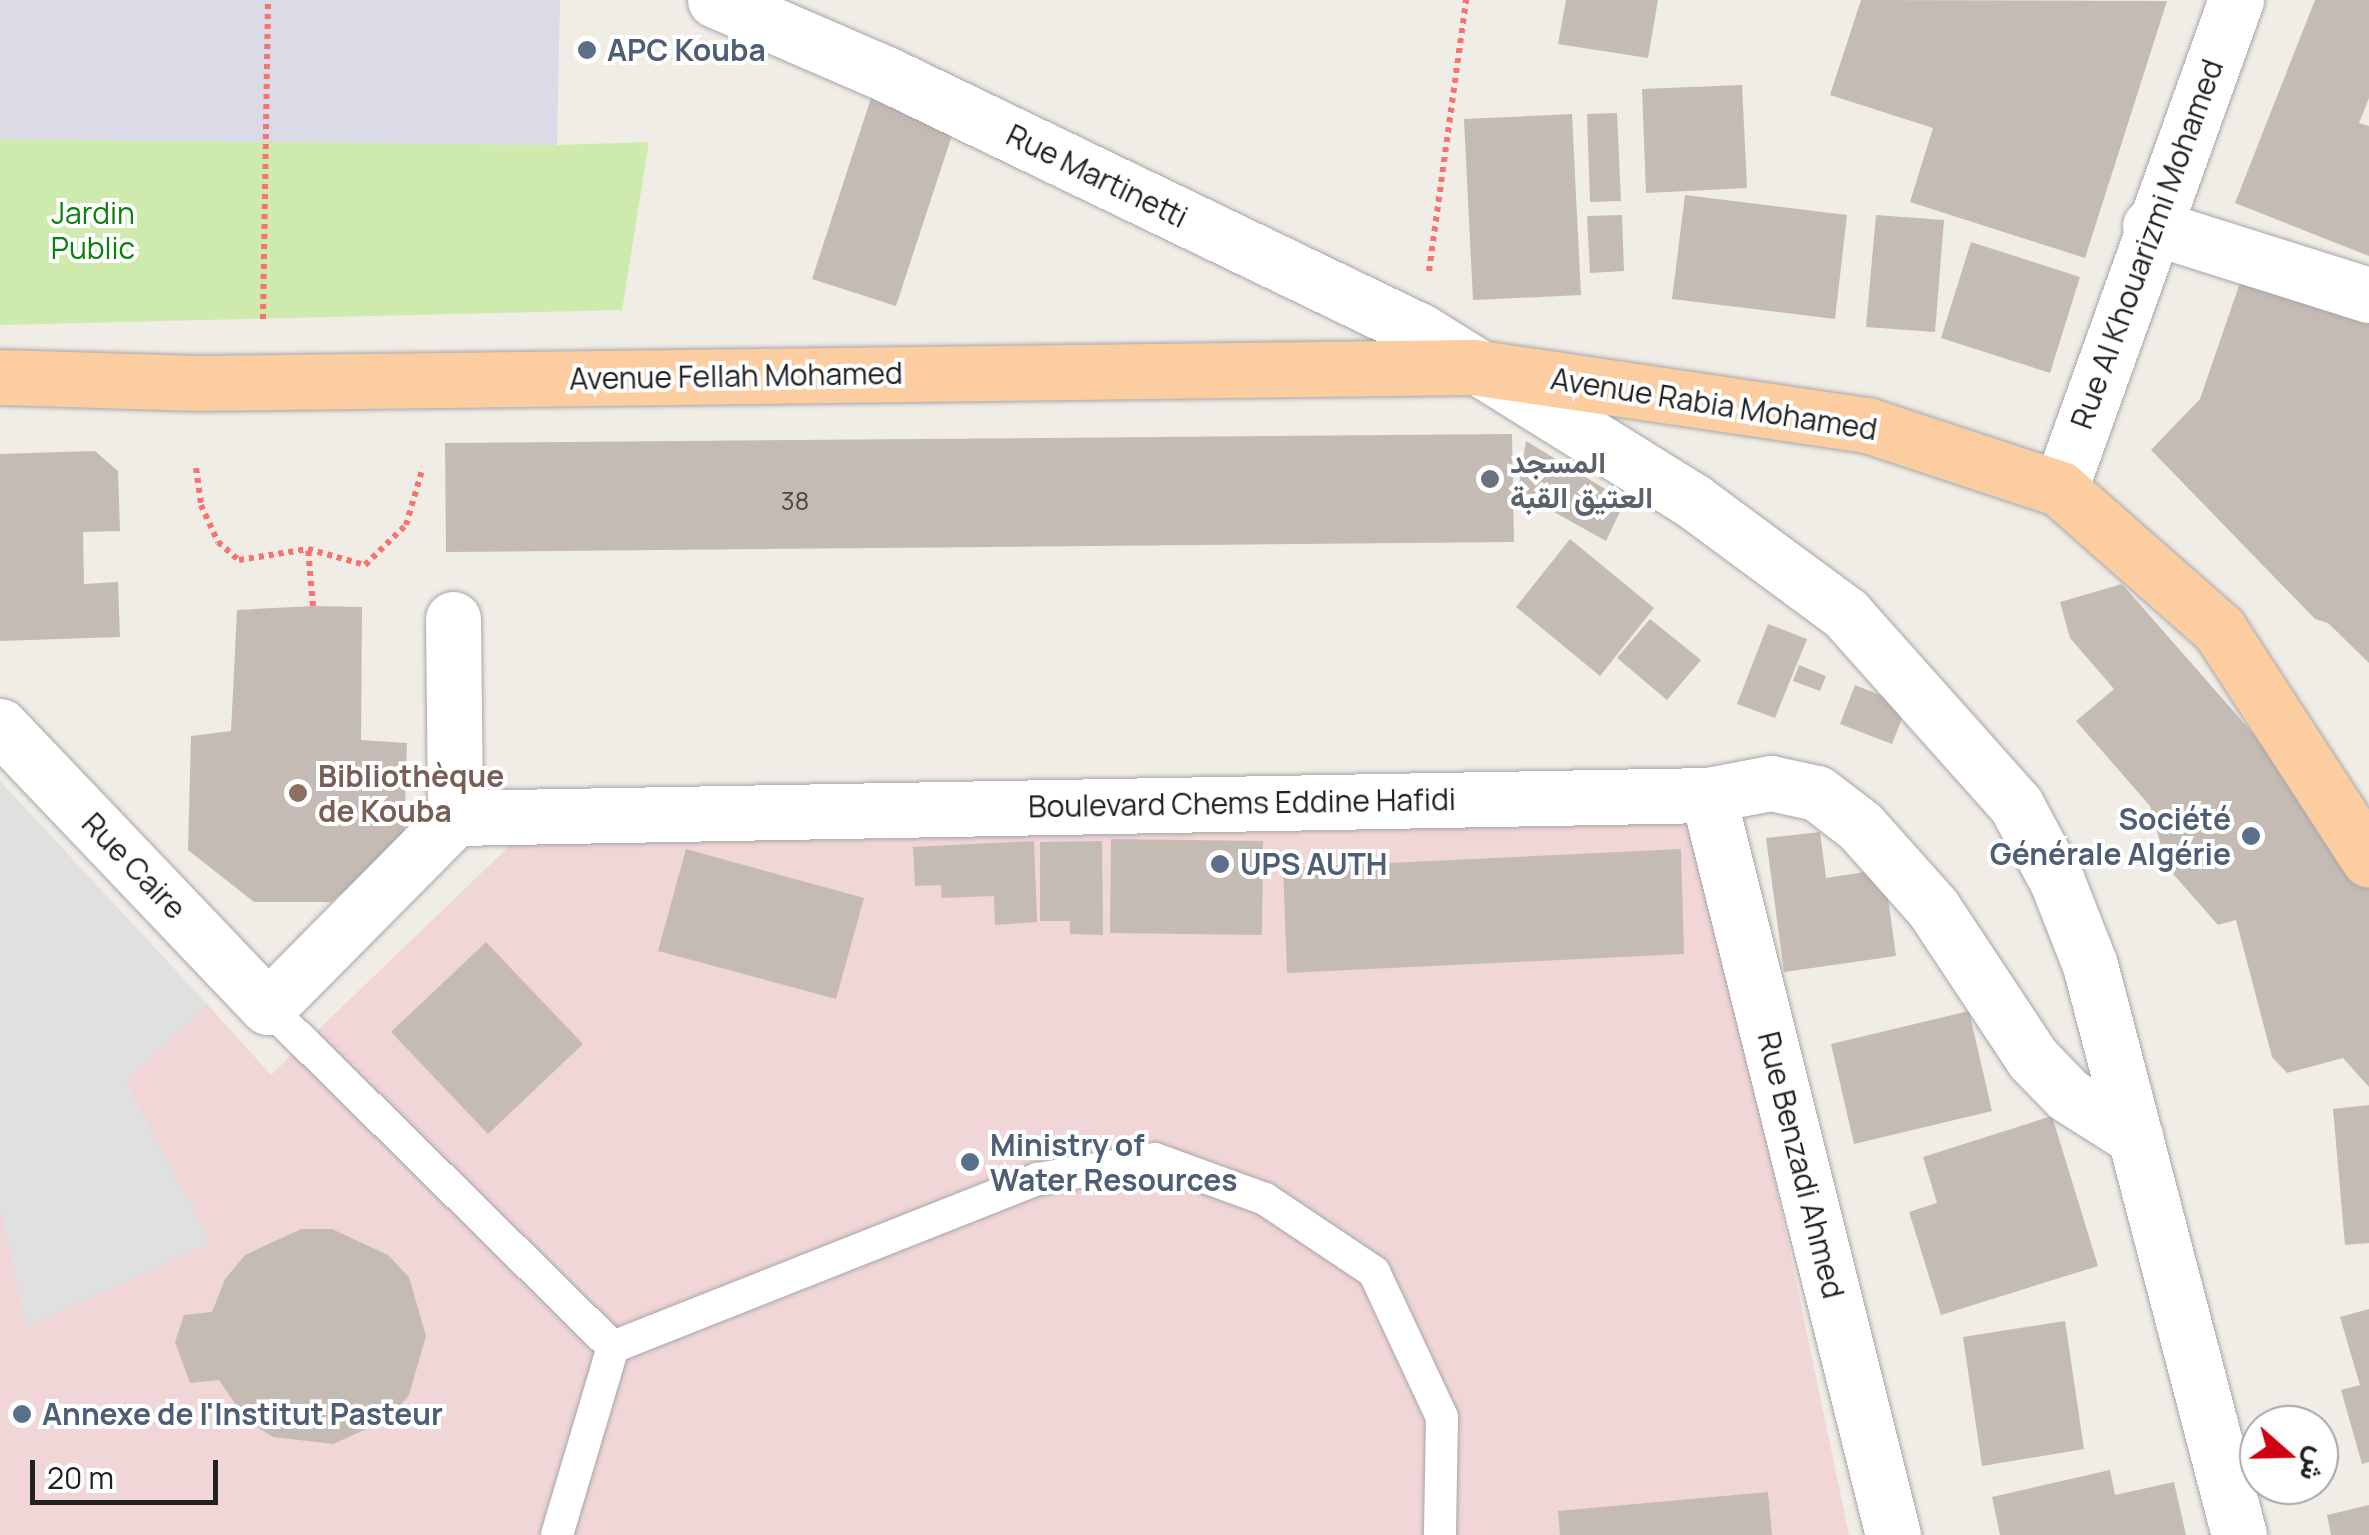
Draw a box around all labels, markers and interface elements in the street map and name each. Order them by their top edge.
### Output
place label: APC Kouba [607,32,766,68]
marker: APC Kouba [576,39,598,61]
street label: Rue Al Khouarizmi Mohamed [2063,54,2231,434]
street label: Rue Martinetti [1001,117,1193,235]
park label: Jardin Public [51,195,135,266]
street label: Avenue Fellah Mohamed [569,355,903,397]
street label: Avenue Rabia Mohamed [1548,360,1880,448]
place label: المسجد العتيق القبة [1510,444,1653,514]
marker: المسجد العتيق القبة [1479,468,1501,490]
house number: 38 [781,486,809,516]
place label: Bibliothèque de Kouba [318,758,504,828]
street label: Boulevard Chems Eddine Hafidi [1028,781,1456,825]
marker: Bibliothèque de Kouba [287,782,309,804]
place label: Société Générale Algérie [1990,801,2231,872]
street label: Rue Caire [75,805,193,927]
marker: Société Générale Algérie [2240,825,2262,847]
place label: UPS AUTH [1240,846,1387,882]
marker: UPS AUTH [1209,853,1231,875]
street label: Rue Benzadi Ahmed [1750,1028,1852,1302]
place label: Ministry of Water Resources [990,1127,1238,1198]
marker: Ministry of Water Resources [959,1151,981,1173]
place label: Annexe de l'Institut Pasteur [42,1396,443,1432]
marker: Annexe de l'Institut Pasteur [11,1403,33,1425]
north arrow [2239,1405,2339,1505]
scale bar [35,1440,222,1502]
text: ش [2292,1442,2339,1487]
text: 20 m [47,1457,114,1498]

